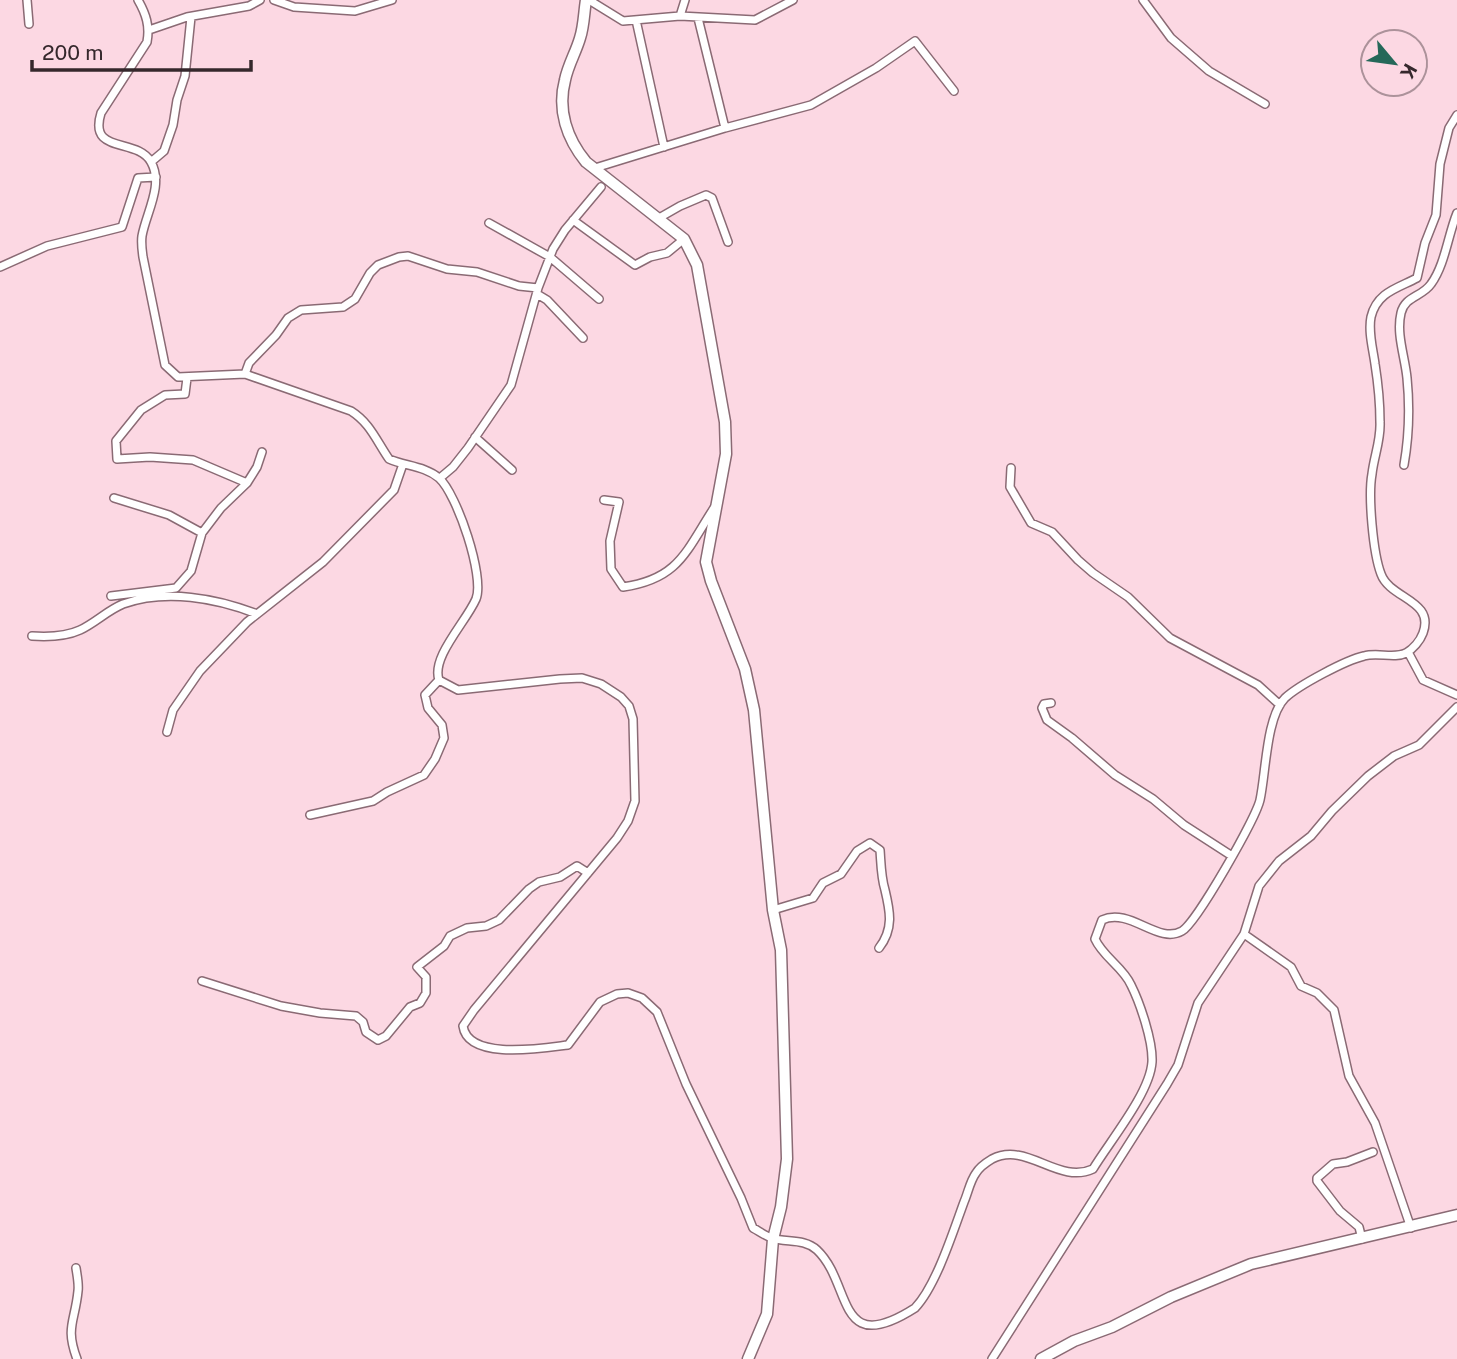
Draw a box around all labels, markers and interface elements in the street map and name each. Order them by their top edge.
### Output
scale bar [32,28,250,72]
north arrow [1359,28,1429,98]
text: 200 m [42,40,103,65]
text: K [1396,60,1422,83]

